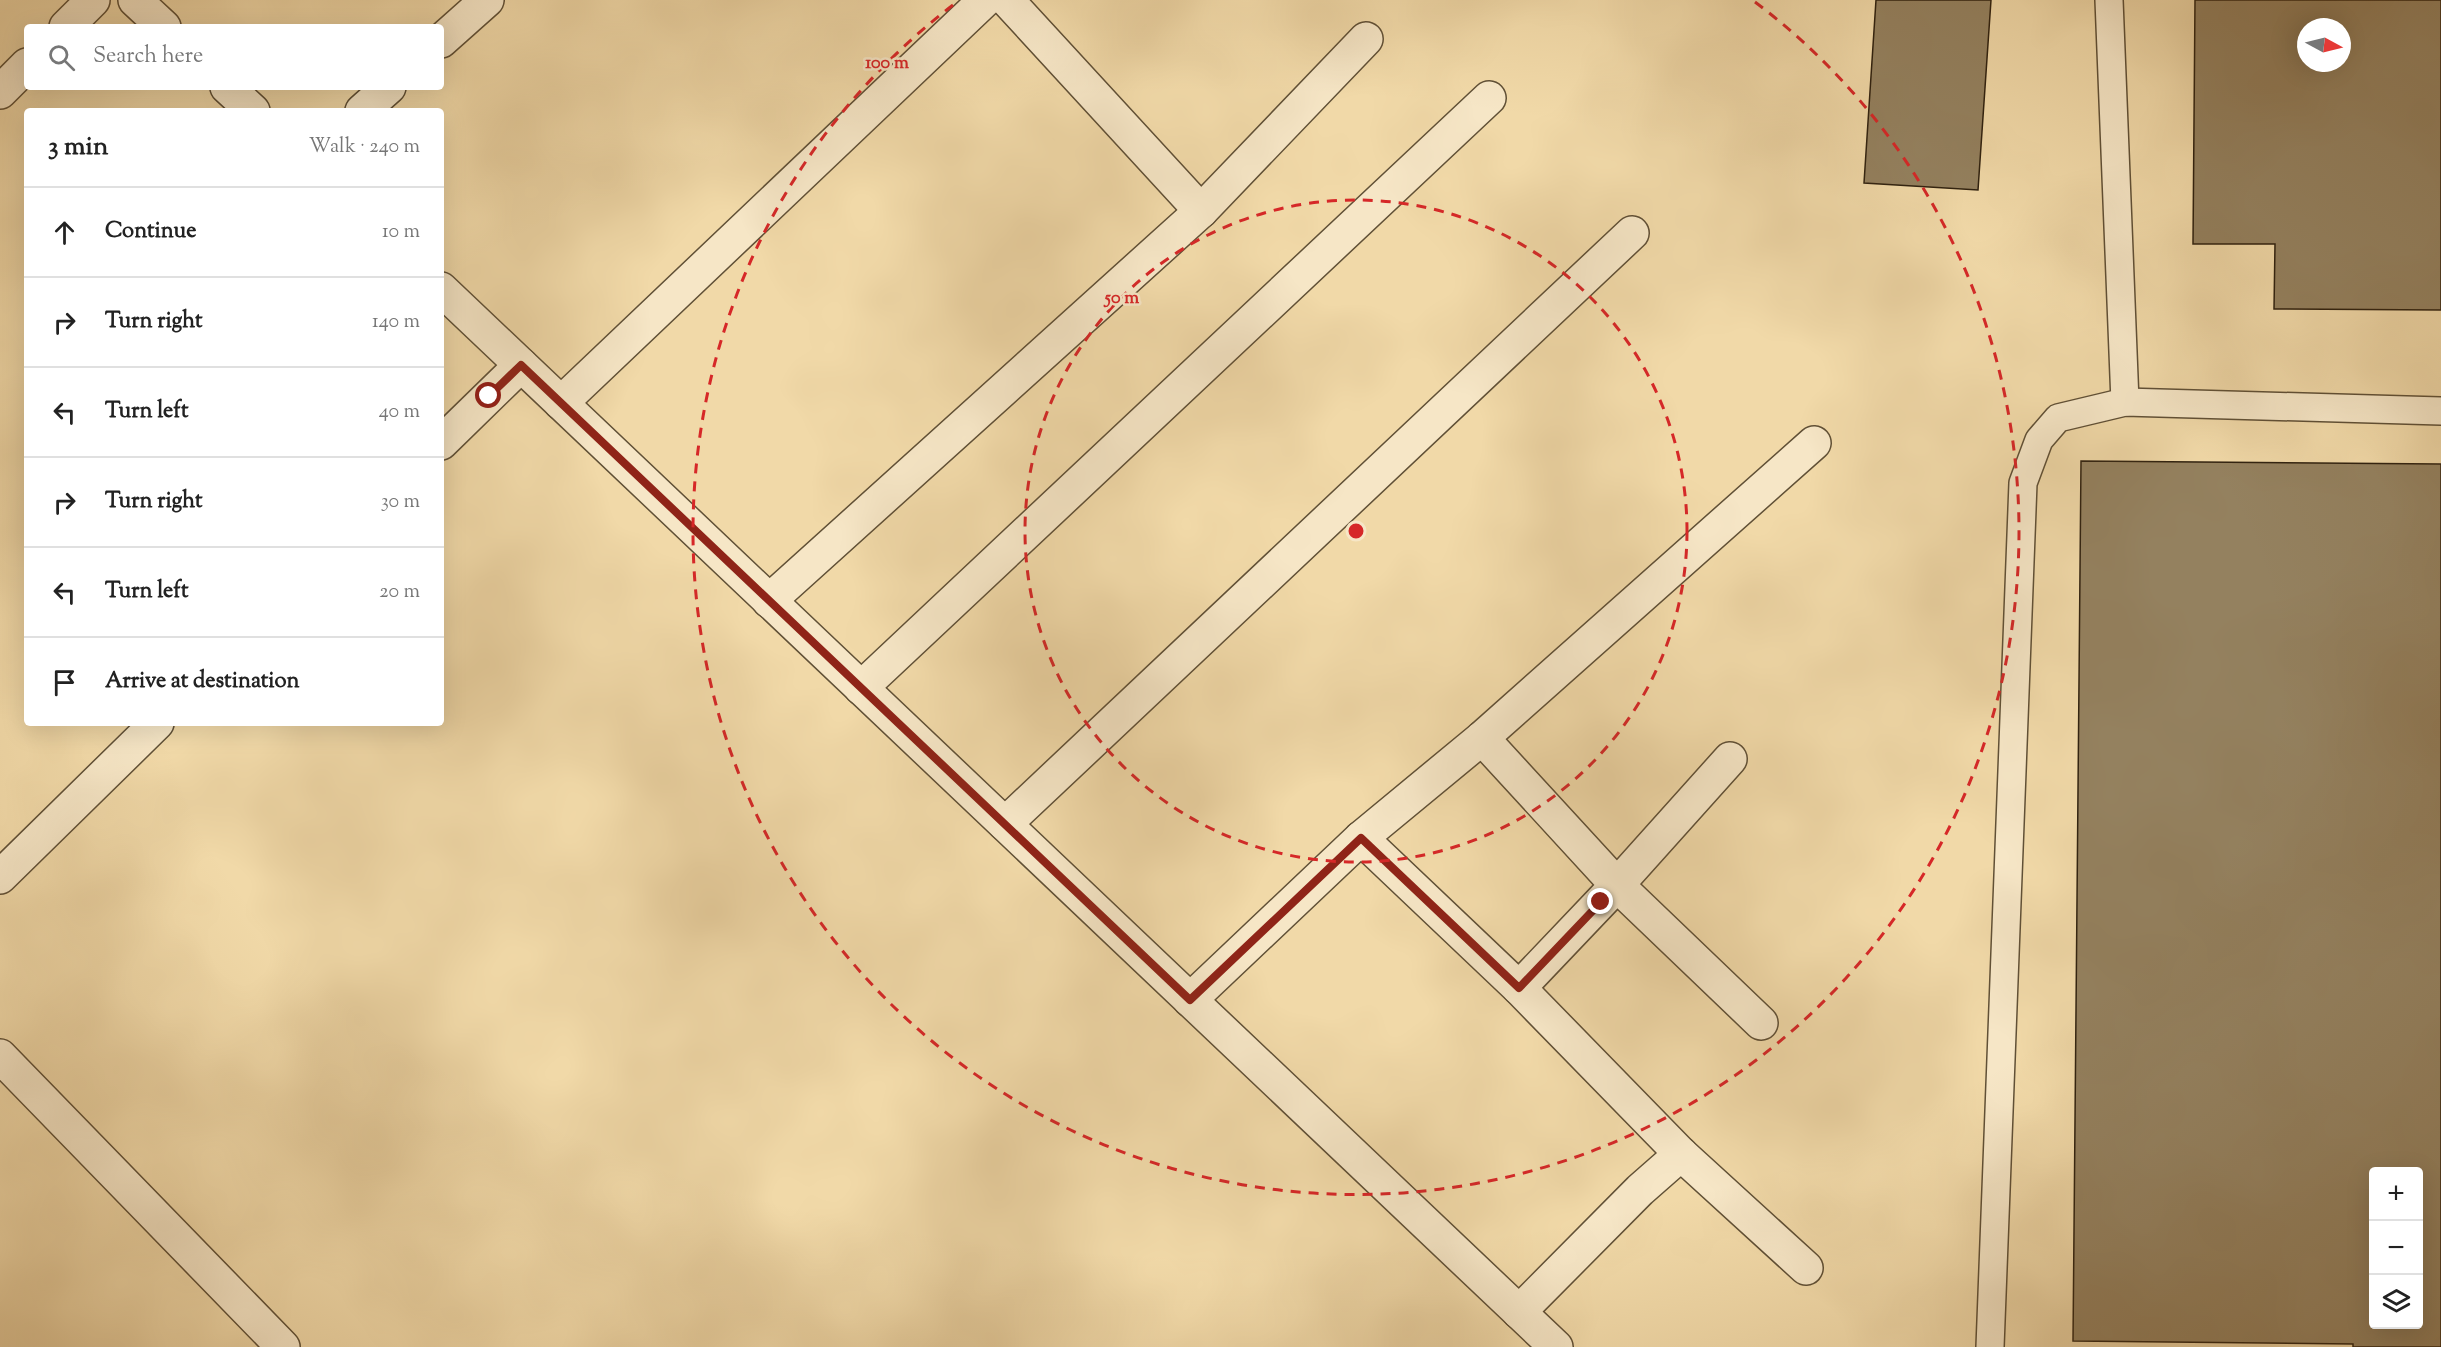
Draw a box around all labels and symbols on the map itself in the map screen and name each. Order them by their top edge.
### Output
north arrow [2297,18,2351,72]
text: 100 m [865,51,909,77]
text: 50 m [1103,286,1139,312]
route start [475,382,501,408]
centre of rings [1346,521,1366,541]
route end [1587,888,1613,914]

